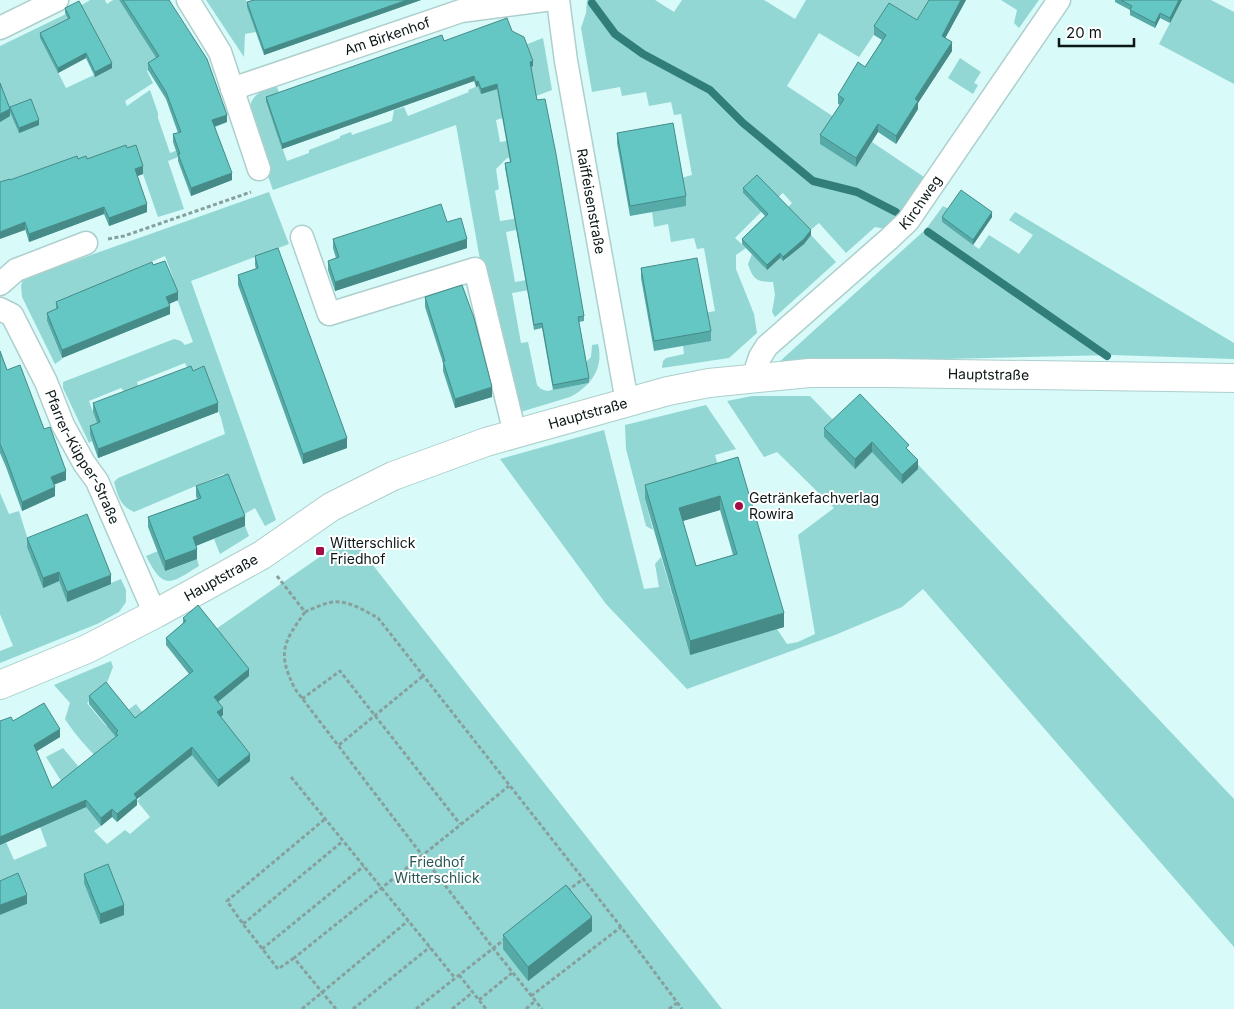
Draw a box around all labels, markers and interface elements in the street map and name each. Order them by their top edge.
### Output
street label: Am Birkenhof [342,13,432,58]
scale bar [1059,15,1134,47]
text: 20 m [1066,23,1102,42]
street label: Raiffeisenstraße [574,147,609,255]
street label: Kirchweg [895,172,945,233]
street label: Hauptstraße [948,365,1029,383]
street label: Pfarrer-Küpper-Straße [42,387,124,526]
street label: Hauptstraße [546,394,629,432]
place label: Getränkefachverlag Rowira [749,489,879,522]
marker: Getränkefachverlag Rowira [733,500,745,512]
place label: Witterschlick Friedhof [330,534,416,567]
marker: Witterschlick Friedhof [314,545,326,557]
street label: Hauptstraße [181,550,261,604]
park label: Friedhof Witterschlick [394,853,480,886]

